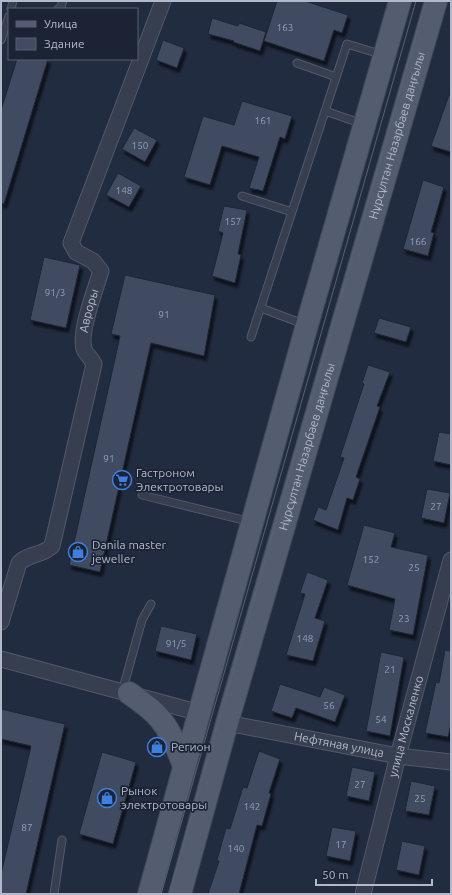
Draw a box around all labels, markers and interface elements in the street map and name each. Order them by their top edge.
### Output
legend [8,8,138,60]
text: Улица [44,17,77,30]
house number: 163 [277,22,293,33]
text: Здание [44,37,85,50]
street label: Нұрсұлтан Назарбаев даңғылы [366,50,427,221]
house number: 161 [255,115,271,126]
house number: 150 [132,140,149,151]
house number: 148 [116,185,133,196]
house number: 157 [225,216,241,227]
house number: 166 [410,236,427,247]
house number: 91/3 [45,287,65,298]
street label: Авроры [77,287,101,333]
house number: 91 [158,309,170,320]
street label: Нұрсұлтан Назарбаев даңғылы [276,361,337,532]
house number: 91 [103,453,115,464]
place label: Гастроном Электротовары [136,466,224,493]
supermarket icon: Гастроном Электротовары [111,469,133,491]
house number: 27 [430,501,442,512]
place label: Danila master jeweller [91,538,167,565]
shop icon: Danila master jeweller [67,541,89,563]
house number: 152 [363,554,379,565]
house number: 25 [408,562,420,573]
house number: 23 [398,613,410,624]
house number: 148 [297,633,314,644]
house number: 91/5 [166,638,186,649]
house number: 21 [384,664,396,675]
street label: улица Москаленко [386,674,425,779]
house number: 56 [323,700,335,711]
house number: 54 [375,714,387,725]
street label: Нефтяная улица [293,729,385,759]
shop icon: Регион [146,736,168,758]
place label: Регион [171,740,211,753]
house number: 27 [354,779,366,790]
place label: Рынок электротовары [121,784,207,811]
shop icon: Рынок электротовары [96,787,118,809]
house number: 25 [414,793,426,804]
house number: 142 [244,801,260,812]
house number: 87 [21,822,33,833]
house number: 17 [335,839,347,850]
house number: 140 [228,843,245,854]
scale bar [316,861,432,887]
text: 50 m [322,868,349,881]

